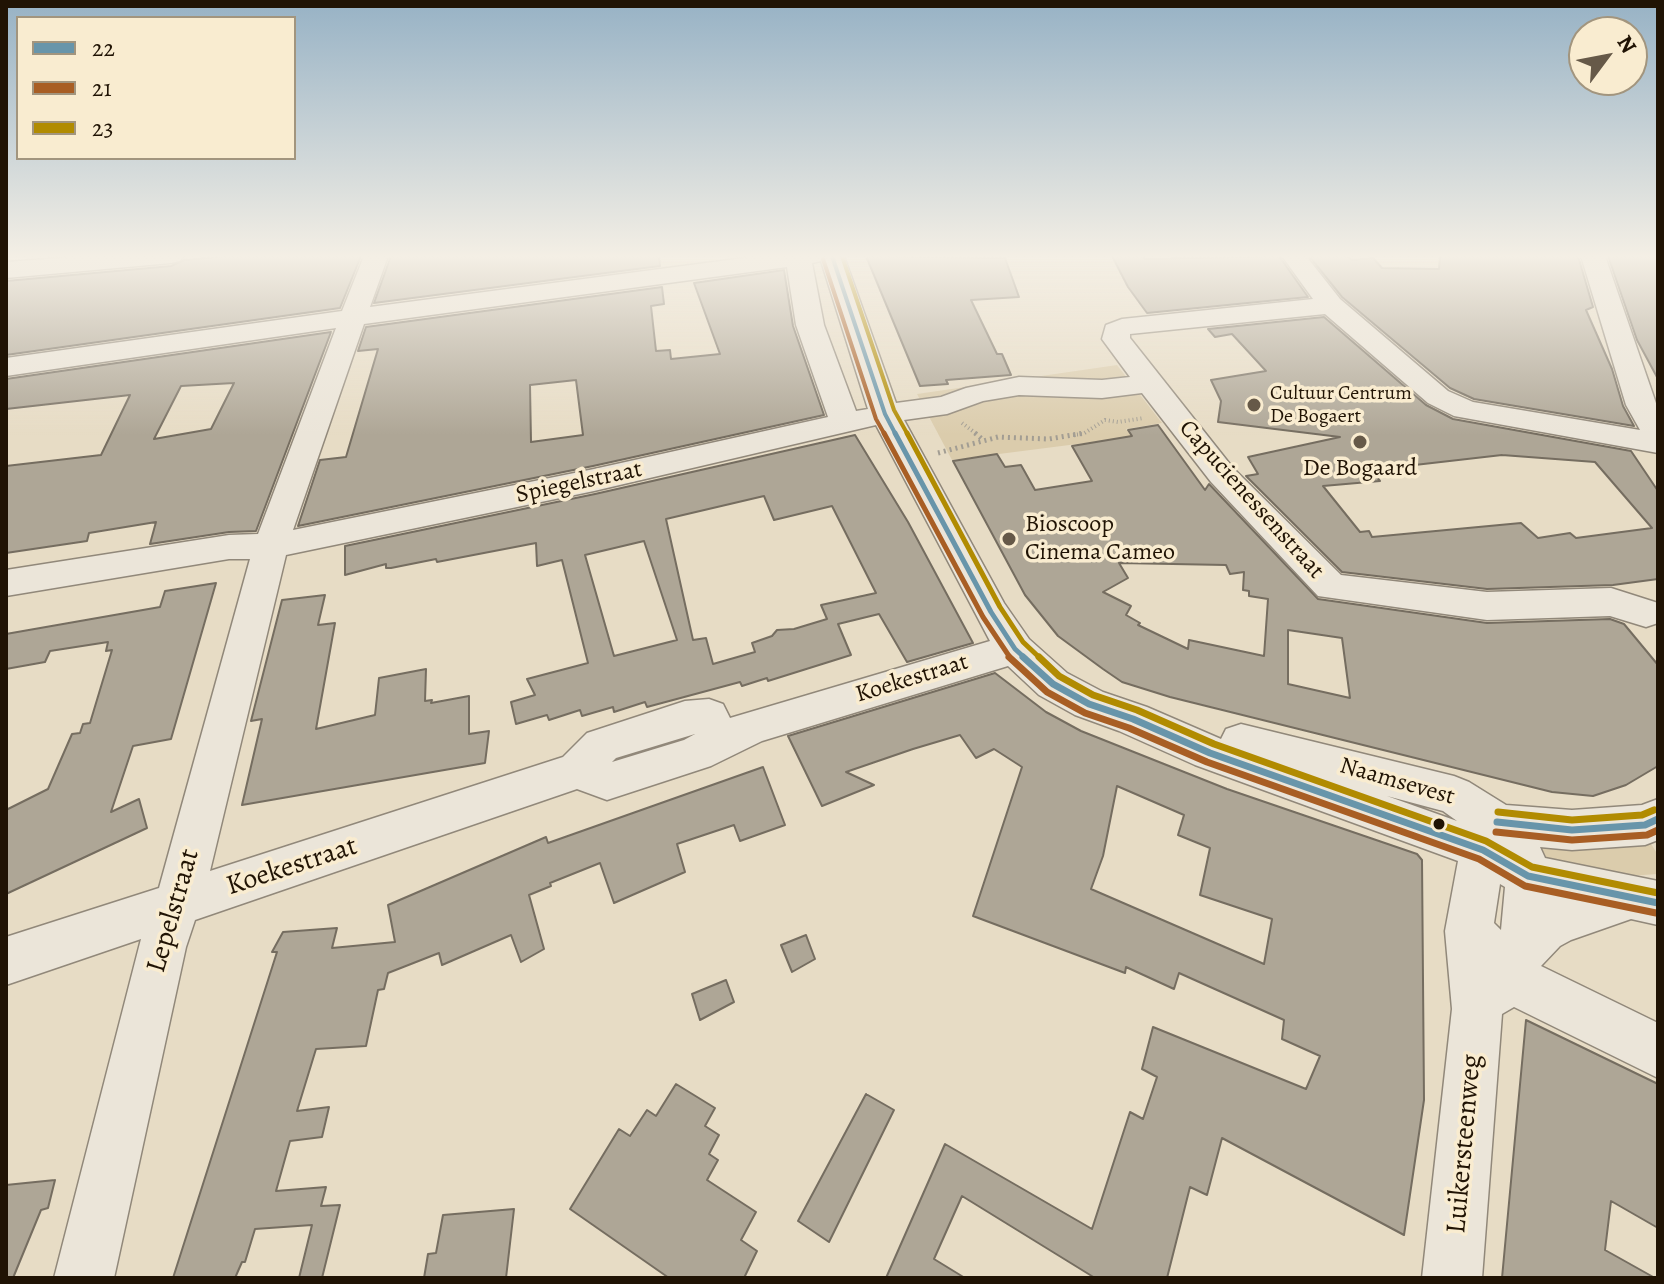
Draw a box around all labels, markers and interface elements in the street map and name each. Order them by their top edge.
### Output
legend [16,16,296,160]
north arrow [1568,16,1648,96]
text: N [1610,30,1644,59]
text: 22 [92,32,115,64]
text: 21 [92,72,112,104]
text: 23 [92,112,113,144]
place label: Cultuur Centrum De Bogaert [1270,382,1412,429]
marker: Cultuur Centrum De Bogaert [1245,396,1263,414]
street label: Capucienessenstraat [1172,415,1330,585]
marker: De Bogaard [1351,433,1369,451]
place label: De Bogaard [1303,455,1417,483]
street label: Spiegelstraat [513,456,645,510]
place label: Bioscoop Cinema Cameo [1025,511,1175,567]
marker: Bioscoop Cinema Cameo [1000,530,1018,548]
street label: Koekestraat [852,648,972,710]
street label: Naamsevest [1336,752,1458,812]
unlabelled marker [1431,816,1447,832]
street label: Koekestraat [222,830,362,904]
street label: Lepelstraat [140,845,208,977]
street label: Luikersteenweg [1440,1053,1490,1235]

